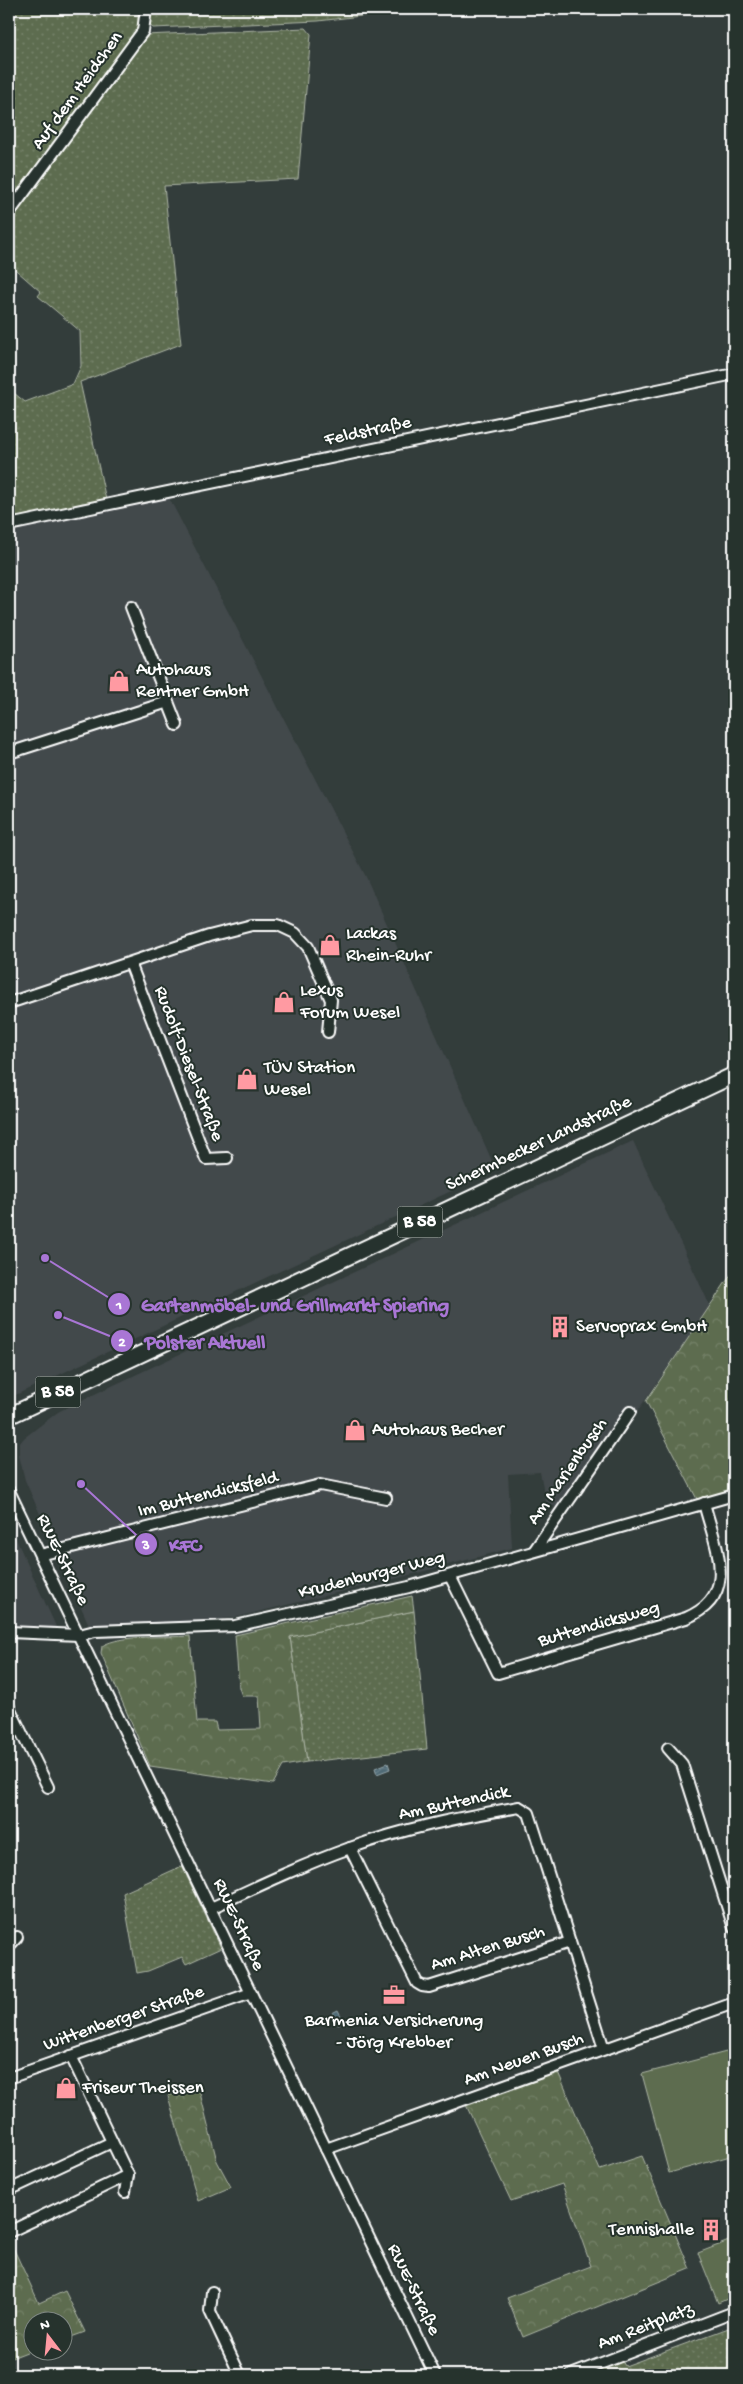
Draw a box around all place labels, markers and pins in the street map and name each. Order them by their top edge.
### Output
place label: Autohaus Rentner GmbH [136,659,249,704]
shop icon: Autohaus Rentner GmbH [106,668,132,694]
place label: Lackas Rhein-Ruhr [346,923,433,968]
shop icon: Lackas Rhein-Ruhr [317,932,343,958]
place label: Lexus Forum Wesel [299,980,400,1025]
shop icon: Lexus Forum Wesel [271,989,297,1015]
place label: TÜV Station Wesel [263,1057,355,1102]
shop icon: TÜV Station Wesel [234,1066,260,1092]
callout: Gartenmöbel- und Grillmarkt Spiering [106,1286,459,1321]
building icon: Servoprax GmbH [547,1314,573,1340]
place label: Servoprax GmbH [576,1316,707,1339]
callout: Polster Aktuell [110,1324,276,1359]
shop icon: Autohaus Becher [342,1417,368,1443]
place label: Autohaus Becher [372,1419,506,1442]
callout: KFC [134,1527,211,1562]
office icon: Barmenia Versicherung - Jörg Krebber [381,1982,407,2008]
place label: Barmenia Versicherung - Jörg Krebber [304,2010,484,2055]
shop icon: Friseur Theissen [53,2075,79,2101]
place label: Friseur Theissen [81,2077,204,2100]
building icon: Tennishalle [698,2217,724,2243]
place label: Tennishalle [608,2219,694,2242]

